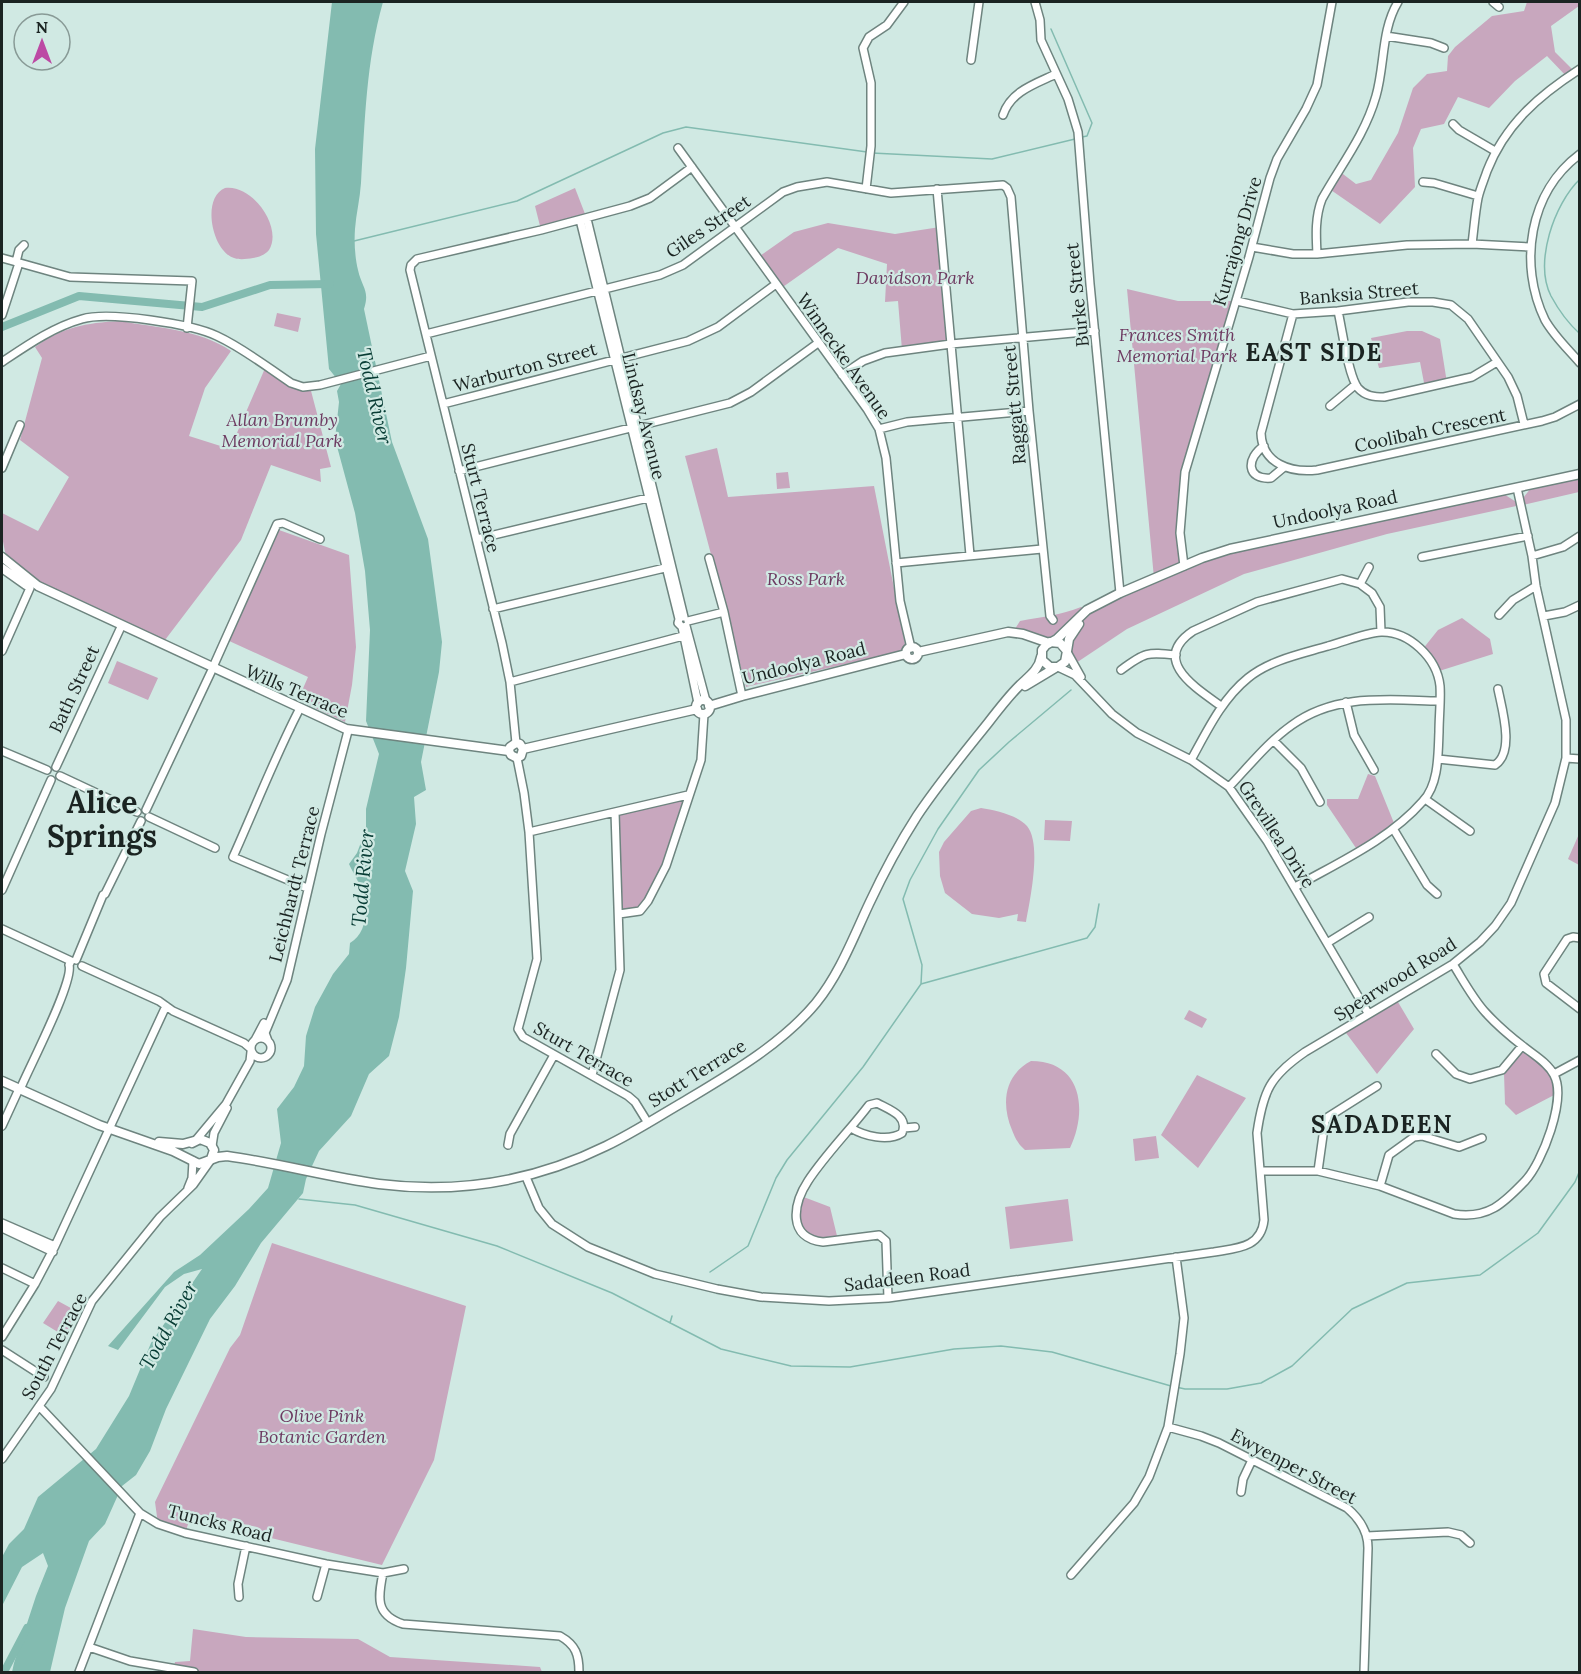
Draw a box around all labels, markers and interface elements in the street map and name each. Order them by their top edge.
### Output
north arrow [12,12,72,72]
text: N [36,17,48,37]
street label: Kurrajong Drive [1208,173,1267,308]
street label: Giles Street [661,189,755,263]
street label: Burke Street [1060,242,1094,348]
park label: Davidson Park [855,266,975,289]
street label: Banksia Street [1298,276,1420,310]
street label: Winnecke Avenue [792,288,896,424]
park label: Frances Smith Memorial Park [1116,323,1238,367]
street label: Warburton Street [451,337,599,397]
district label: EAST SIDE [1245,337,1383,368]
street label: Raggatt Street [997,344,1031,466]
water label: Todd River [352,346,398,447]
street label: Lindsay Avenue [617,350,671,482]
street label: Coolibah Crescent [1352,403,1508,457]
park label: Allan Brumby Memorial Park [221,408,343,452]
street label: Sturt Terrace [456,441,506,555]
street label: Undoolya Road [1271,485,1399,533]
park label: Ross Park [767,567,845,590]
street label: Undoolya Road [740,636,868,689]
street label: Bath Street [44,642,104,736]
street label: Wills Terrace [242,659,352,723]
street label: Grevillea Drive [1234,776,1320,892]
district label: Alice Springs [47,783,157,856]
street label: Leichhardt Terrace [263,803,325,964]
water label: Todd River [345,827,379,928]
street label: Spearwood Road [1329,932,1461,1026]
street label: Sturt Terrace [530,1016,638,1092]
street label: Stott Terrace [644,1034,750,1112]
district label: SADADEEN [1311,1109,1453,1140]
street label: Sadadeen Road [842,1258,972,1296]
water label: Todd River [133,1275,203,1374]
street label: South Terrace [16,1288,92,1404]
park label: Olive Pink Botanic Garden [258,1404,386,1448]
street label: Ewyenper Street [1227,1423,1361,1509]
street label: Tuncks Road [165,1499,275,1547]

